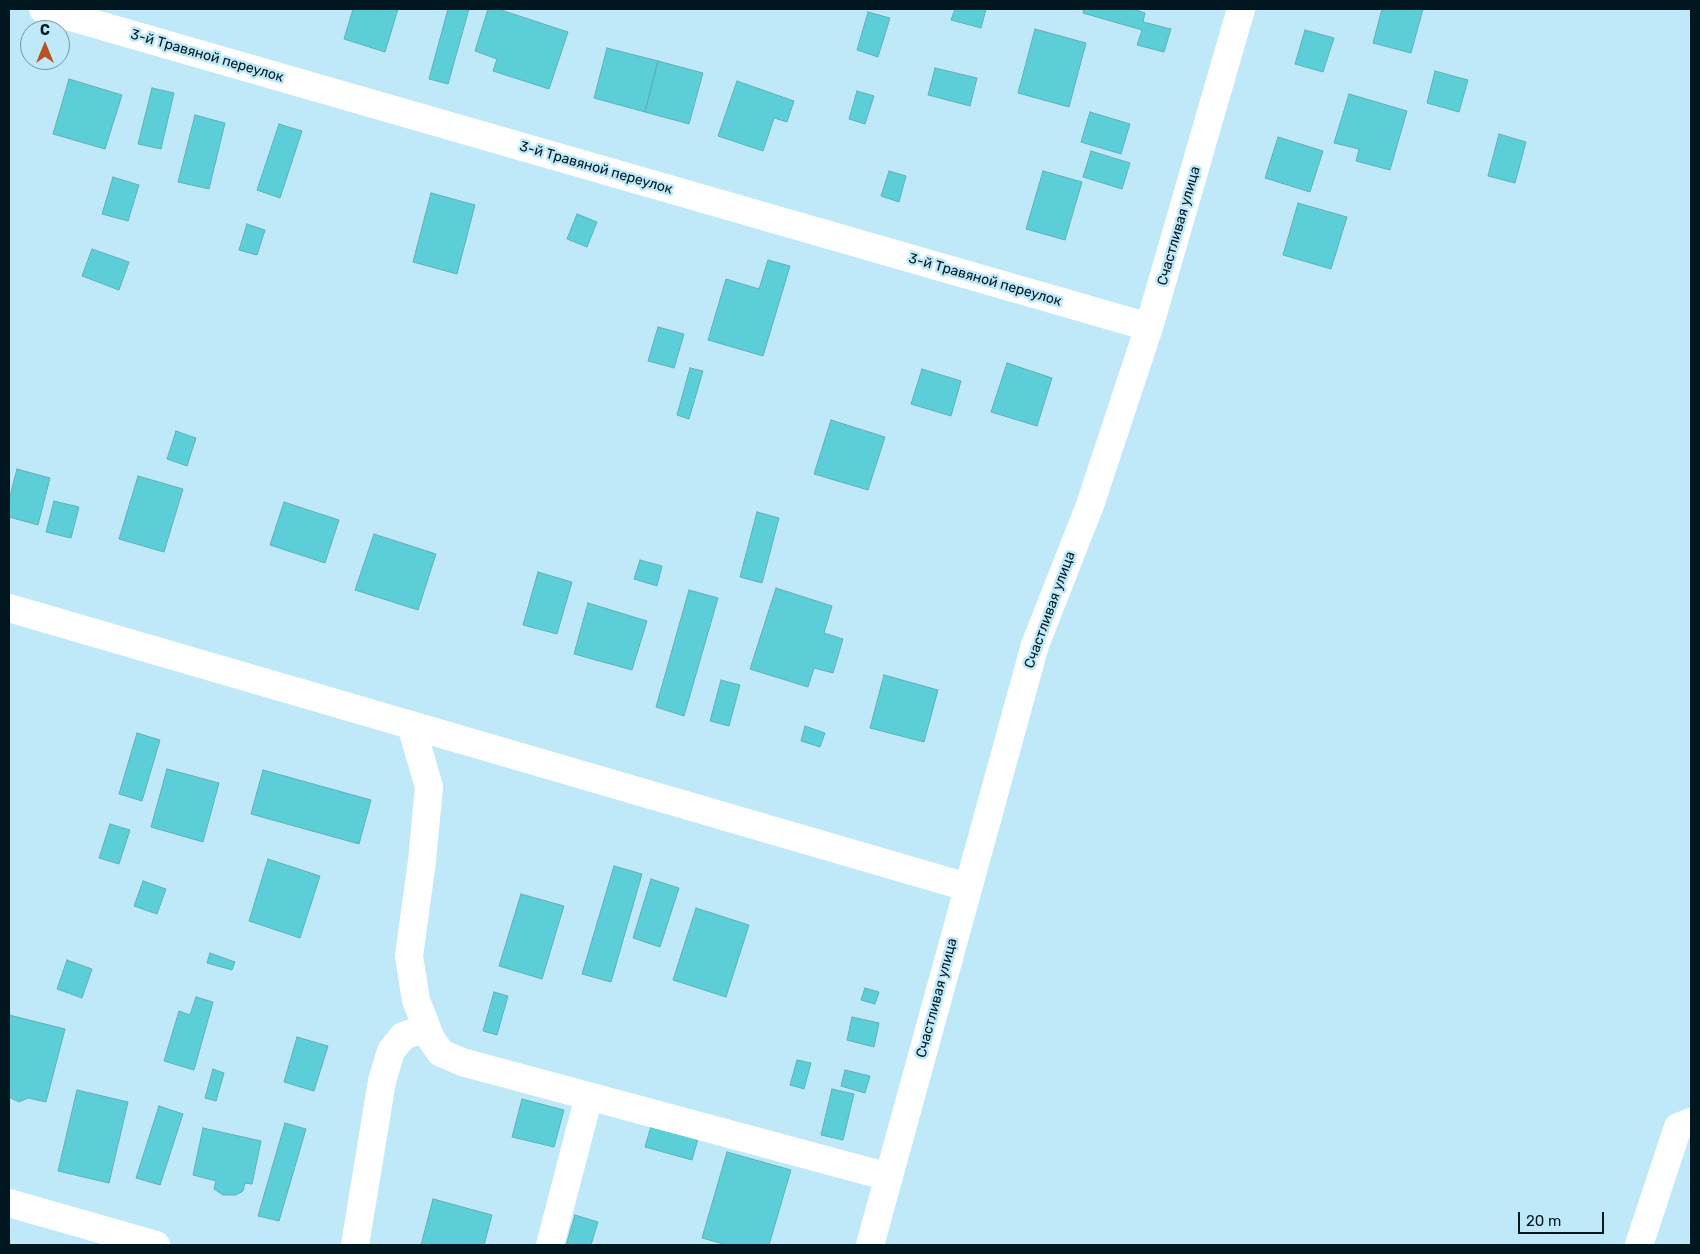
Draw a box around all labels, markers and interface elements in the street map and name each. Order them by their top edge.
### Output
north arrow [20,20,70,70]
text: С [40,22,50,39]
street label: 3-й Травяной переулок [129,26,285,86]
street label: 3-й Травяной переулок [518,138,674,198]
street label: Счастливая улица [1154,164,1204,288]
street label: 3-й Травяной переулок [907,250,1063,310]
street label: Счастливая улица [1021,549,1079,671]
street label: Счастливая улица [913,936,961,1060]
scale bar [1520,1202,1606,1234]
text: 20 m [1526,1212,1561,1230]

